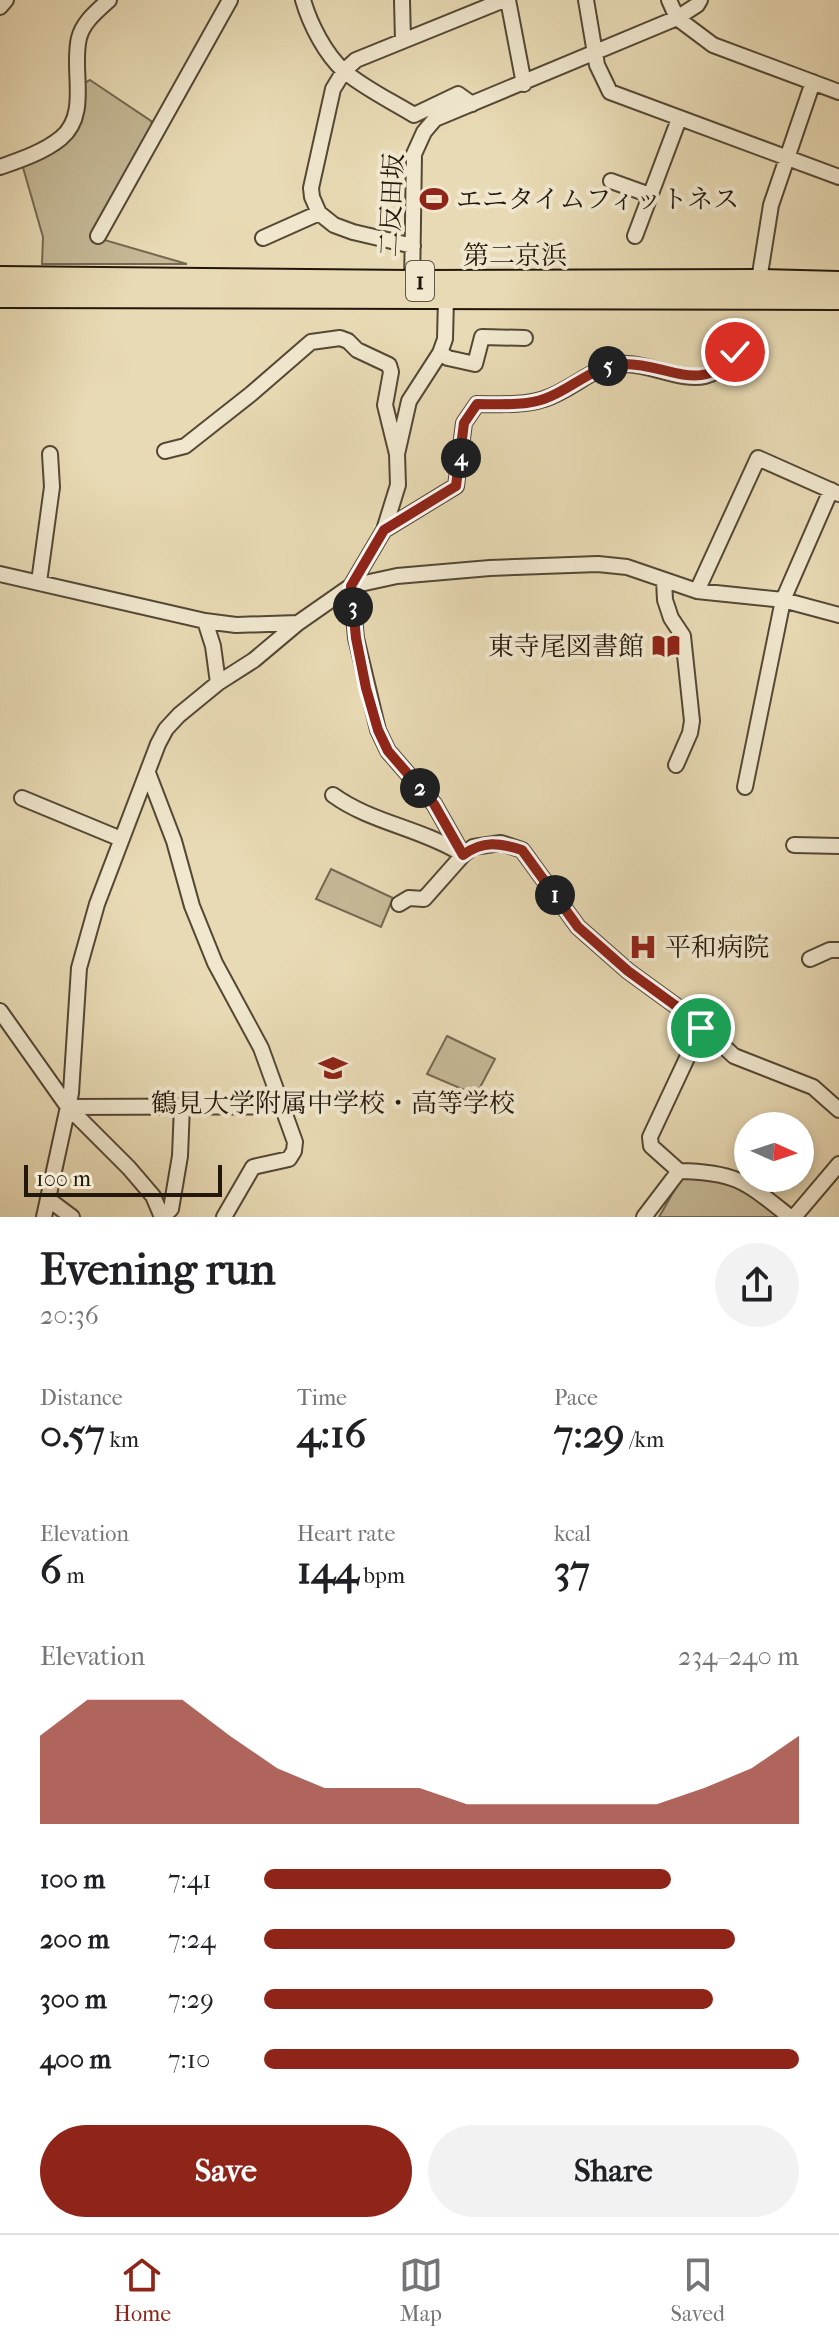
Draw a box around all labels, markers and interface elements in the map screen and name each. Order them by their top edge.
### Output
street label: 二反田坂 [373,152,410,258]
sports icon: エニタイムフィットネス [419,184,449,214]
place label: エニタイムフィットネス [456,184,739,215]
street label: 第二京浜 [463,240,567,271]
road number: 1 [406,261,434,301]
pin [701,318,769,386]
icon: check [713,330,757,374]
pin: 5 [588,346,628,386]
text: 5 [603,353,613,379]
pin: 4 [441,438,481,478]
text: 4 [455,445,468,471]
pin: 3 [333,587,373,627]
text: 3 [348,594,358,620]
place label: 東寺尾図書館 [488,631,644,662]
library icon: 東寺尾図書館 [651,631,681,661]
pin: 2 [400,768,440,808]
text: 2 [414,775,426,801]
pin: 1 [535,875,575,915]
text: 1 [551,882,559,908]
hospital icon: 平和病院 [628,932,658,962]
place label: 平和病院 [665,932,769,963]
pin [667,994,735,1062]
icon: arrive [679,1006,723,1050]
school or university icon: 鶴見大学附属中学校・高等学校 [318,1053,348,1083]
place label: 鶴見大学附属中学校・高等学校 [151,1088,515,1119]
north arrow [734,1112,814,1192]
map controls [734,1112,814,1192]
scale bar [24,1161,222,1197]
text: 100 m [36,1166,91,1192]
button: share [715,1243,799,1327]
text: Evening run [40,1244,275,1295]
text: 20:36 [40,1300,99,1331]
text: Distance [40,1385,123,1411]
text: Time [297,1385,347,1411]
text: Pace [554,1385,598,1411]
text: 0.57 [40,1411,105,1457]
text: 4:16 [297,1411,366,1457]
text: 7:29 [554,1411,625,1457]
text: km [105,1427,139,1453]
text: /km [625,1427,664,1453]
text: Elevation [40,1521,129,1547]
text: Heart rate [297,1521,396,1547]
text: kcal [554,1521,591,1547]
text: 6 [40,1547,62,1593]
text: 144 [297,1547,359,1593]
text: 37 [554,1547,590,1593]
text: m [62,1563,85,1589]
text: bpm [359,1563,405,1589]
text: Elevation [40,1641,145,1672]
text: 234–240 m [678,1641,799,1672]
text: 100 m [40,1864,105,1895]
text: 7:41 [168,1864,211,1895]
text: 200 m [40,1924,109,1955]
text: 7:24 [168,1924,216,1955]
text: 300 m [40,1984,107,2015]
text: 7:29 [168,1984,214,2015]
text: 400 m [40,2044,111,2075]
text: 7:10 [168,2044,210,2075]
button: Save [40,2125,412,2217]
button: Share [428,2125,799,2217]
tab: Home [114,2253,171,2327]
tab: Map [399,2253,443,2327]
tab: Saved [671,2253,725,2327]

